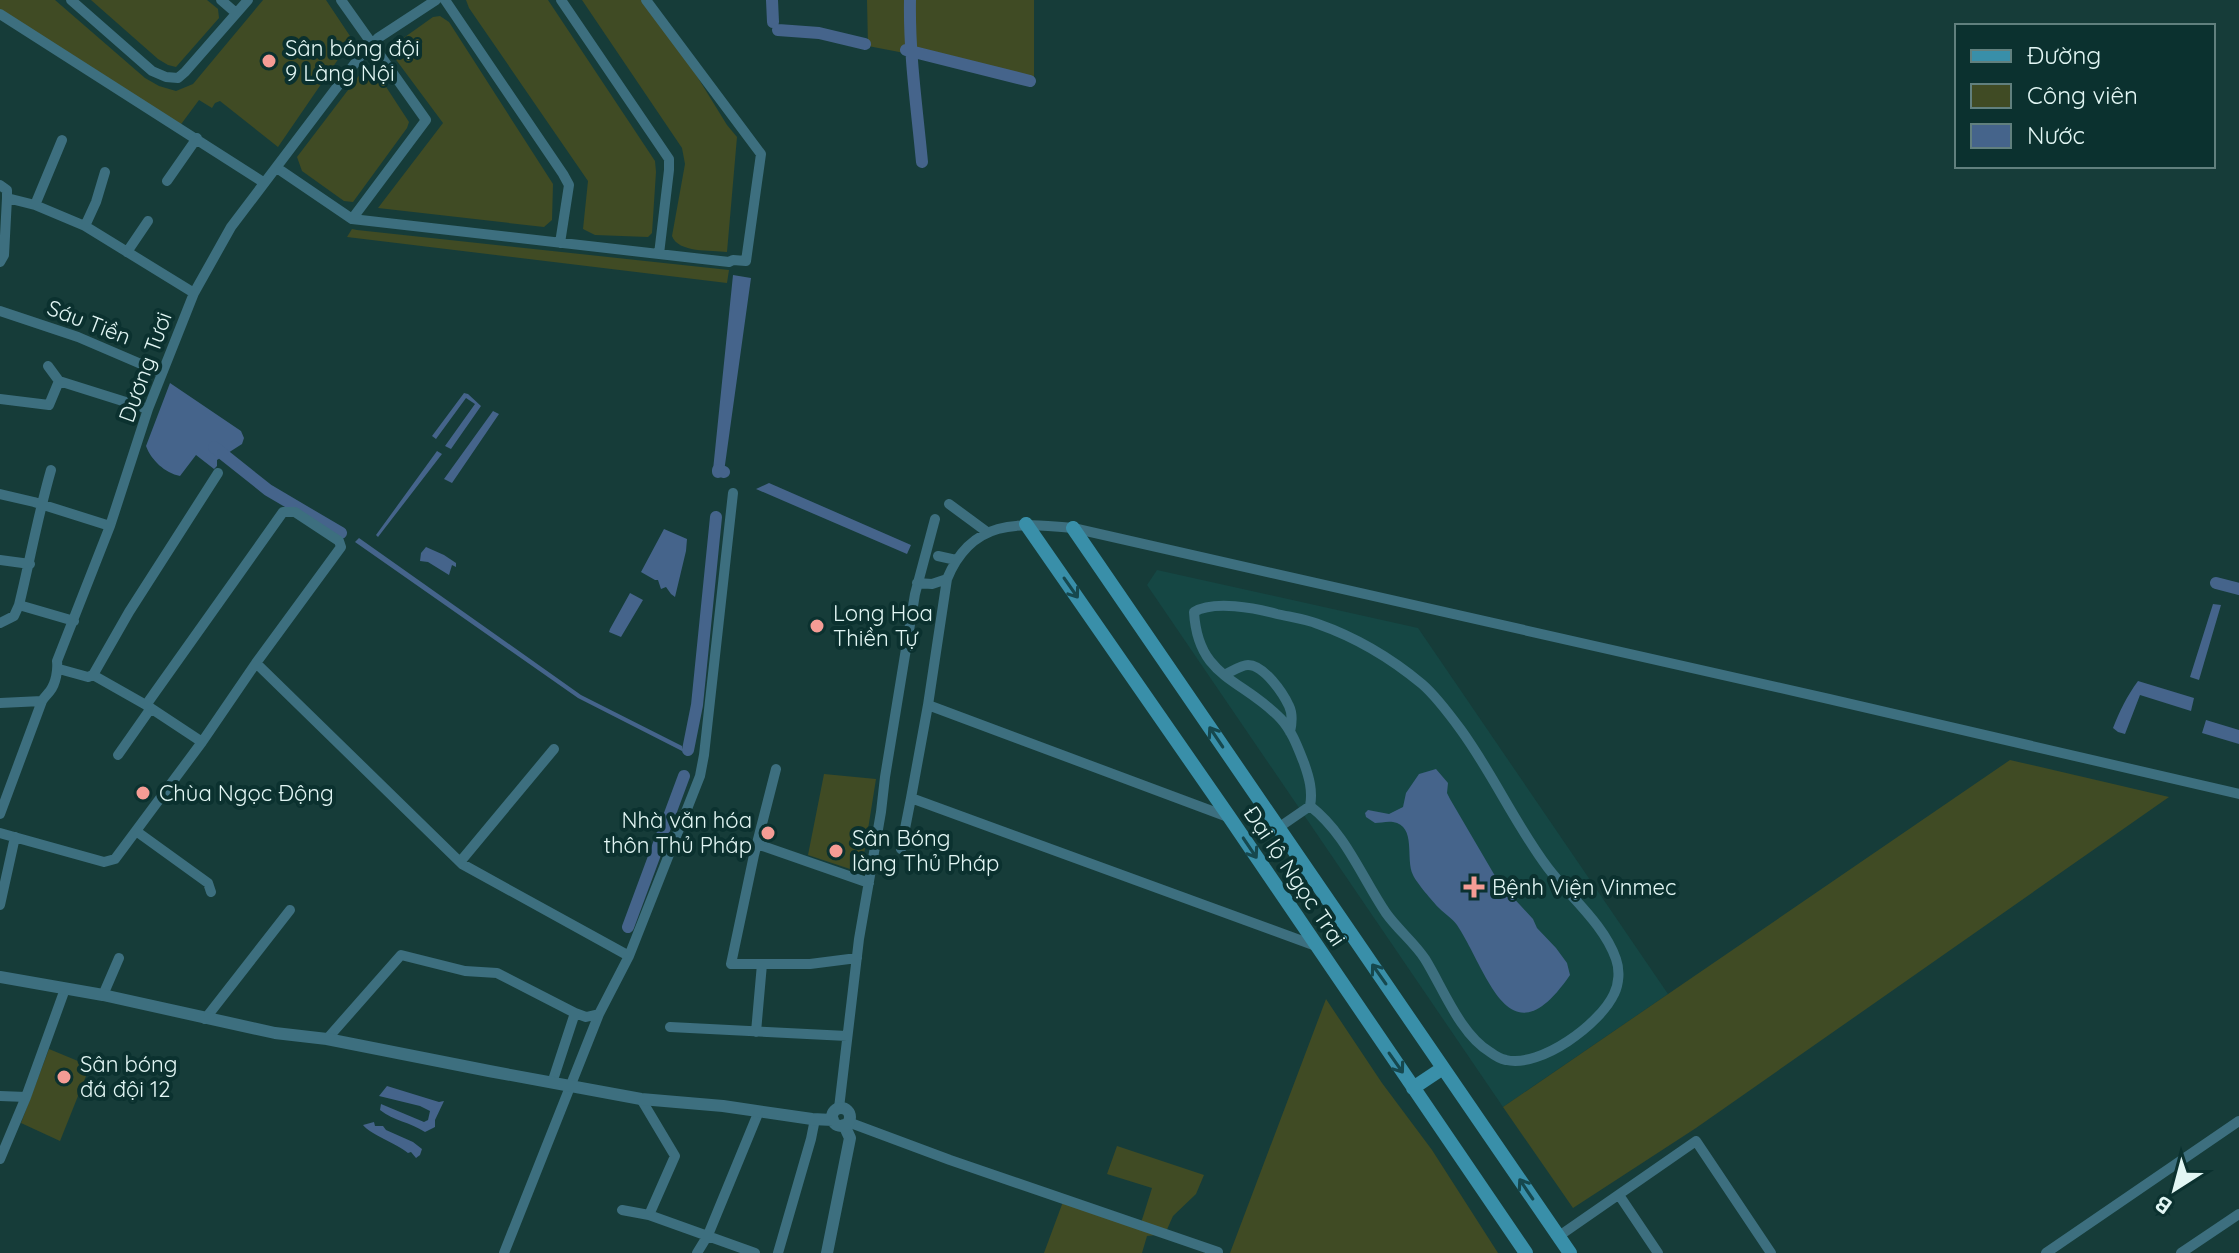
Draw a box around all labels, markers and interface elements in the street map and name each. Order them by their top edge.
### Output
legend [1955,24,2215,168]
place label: Sân bóng đội 9 Làng Nội [285,34,420,87]
text: Đường [2027,40,2101,70]
marker: Sân bóng đội 9 Làng Nội [260,52,278,70]
text: Công viên [2027,80,2138,110]
text: Nước [2027,120,2085,150]
street label: Sáu Tiền [43,293,135,351]
street label: Dương Tươi [112,308,178,426]
one-way arrow [1063,576,1079,598]
place label: Long Hoa Thiền Tự [833,599,933,652]
marker: Long Hoa Thiền Tự [808,617,826,635]
one-way arrow [1208,726,1224,749]
place label: Chùa Ngọc Động [159,779,334,807]
marker: Chùa Ngọc Động [134,784,152,802]
street label: Đại lộ Ngọc Trai [1238,801,1352,951]
place label: Nhà văn hóa thôn Thủ Pháp [603,806,752,859]
marker: Nhà văn hóa thôn Thủ Pháp [759,824,777,842]
place label: Sân Bóng làng Thủ Pháp [852,824,999,877]
one-way arrow [1242,836,1258,859]
marker: Sân Bóng làng Thủ Pháp [827,842,845,860]
place label: Bệnh Viện Vinmec [1492,873,1676,901]
marker: Bệnh Viện Vinmec [1463,876,1485,898]
one-way arrow [1370,964,1387,986]
place label: Sân bóng đá đội 12 [80,1050,177,1103]
one-way arrow [1388,1052,1404,1074]
marker: Sân bóng đá đội 12 [55,1068,73,1086]
north arrow [2135,1149,2215,1229]
one-way arrow [1518,1178,1534,1200]
text: B [2149,1190,2177,1221]

